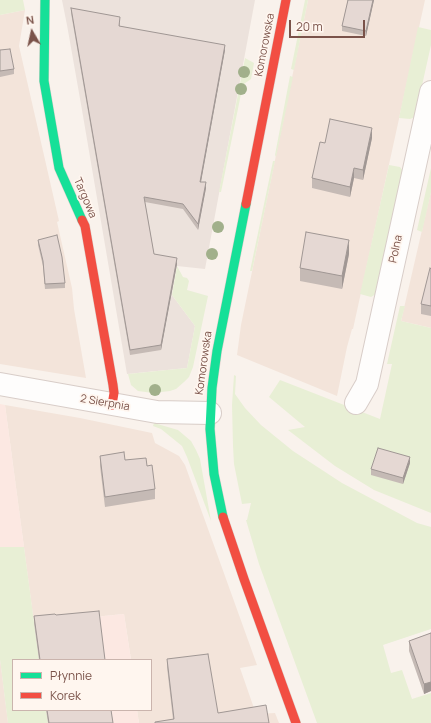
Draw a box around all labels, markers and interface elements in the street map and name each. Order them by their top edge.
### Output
north arrow [12,12,52,52]
text: N [25,12,35,28]
street label: Komorowska [252,12,278,78]
scale bar [291,12,367,38]
text: 20 m [296,18,323,35]
street label: Targowa [71,176,99,220]
street label: Polna [387,234,405,264]
street label: Komorowska [193,330,215,396]
street label: 2 Sierpnia [79,392,131,414]
legend [12,659,152,711]
text: Płynnie [50,667,92,684]
text: Korek [50,687,81,704]

